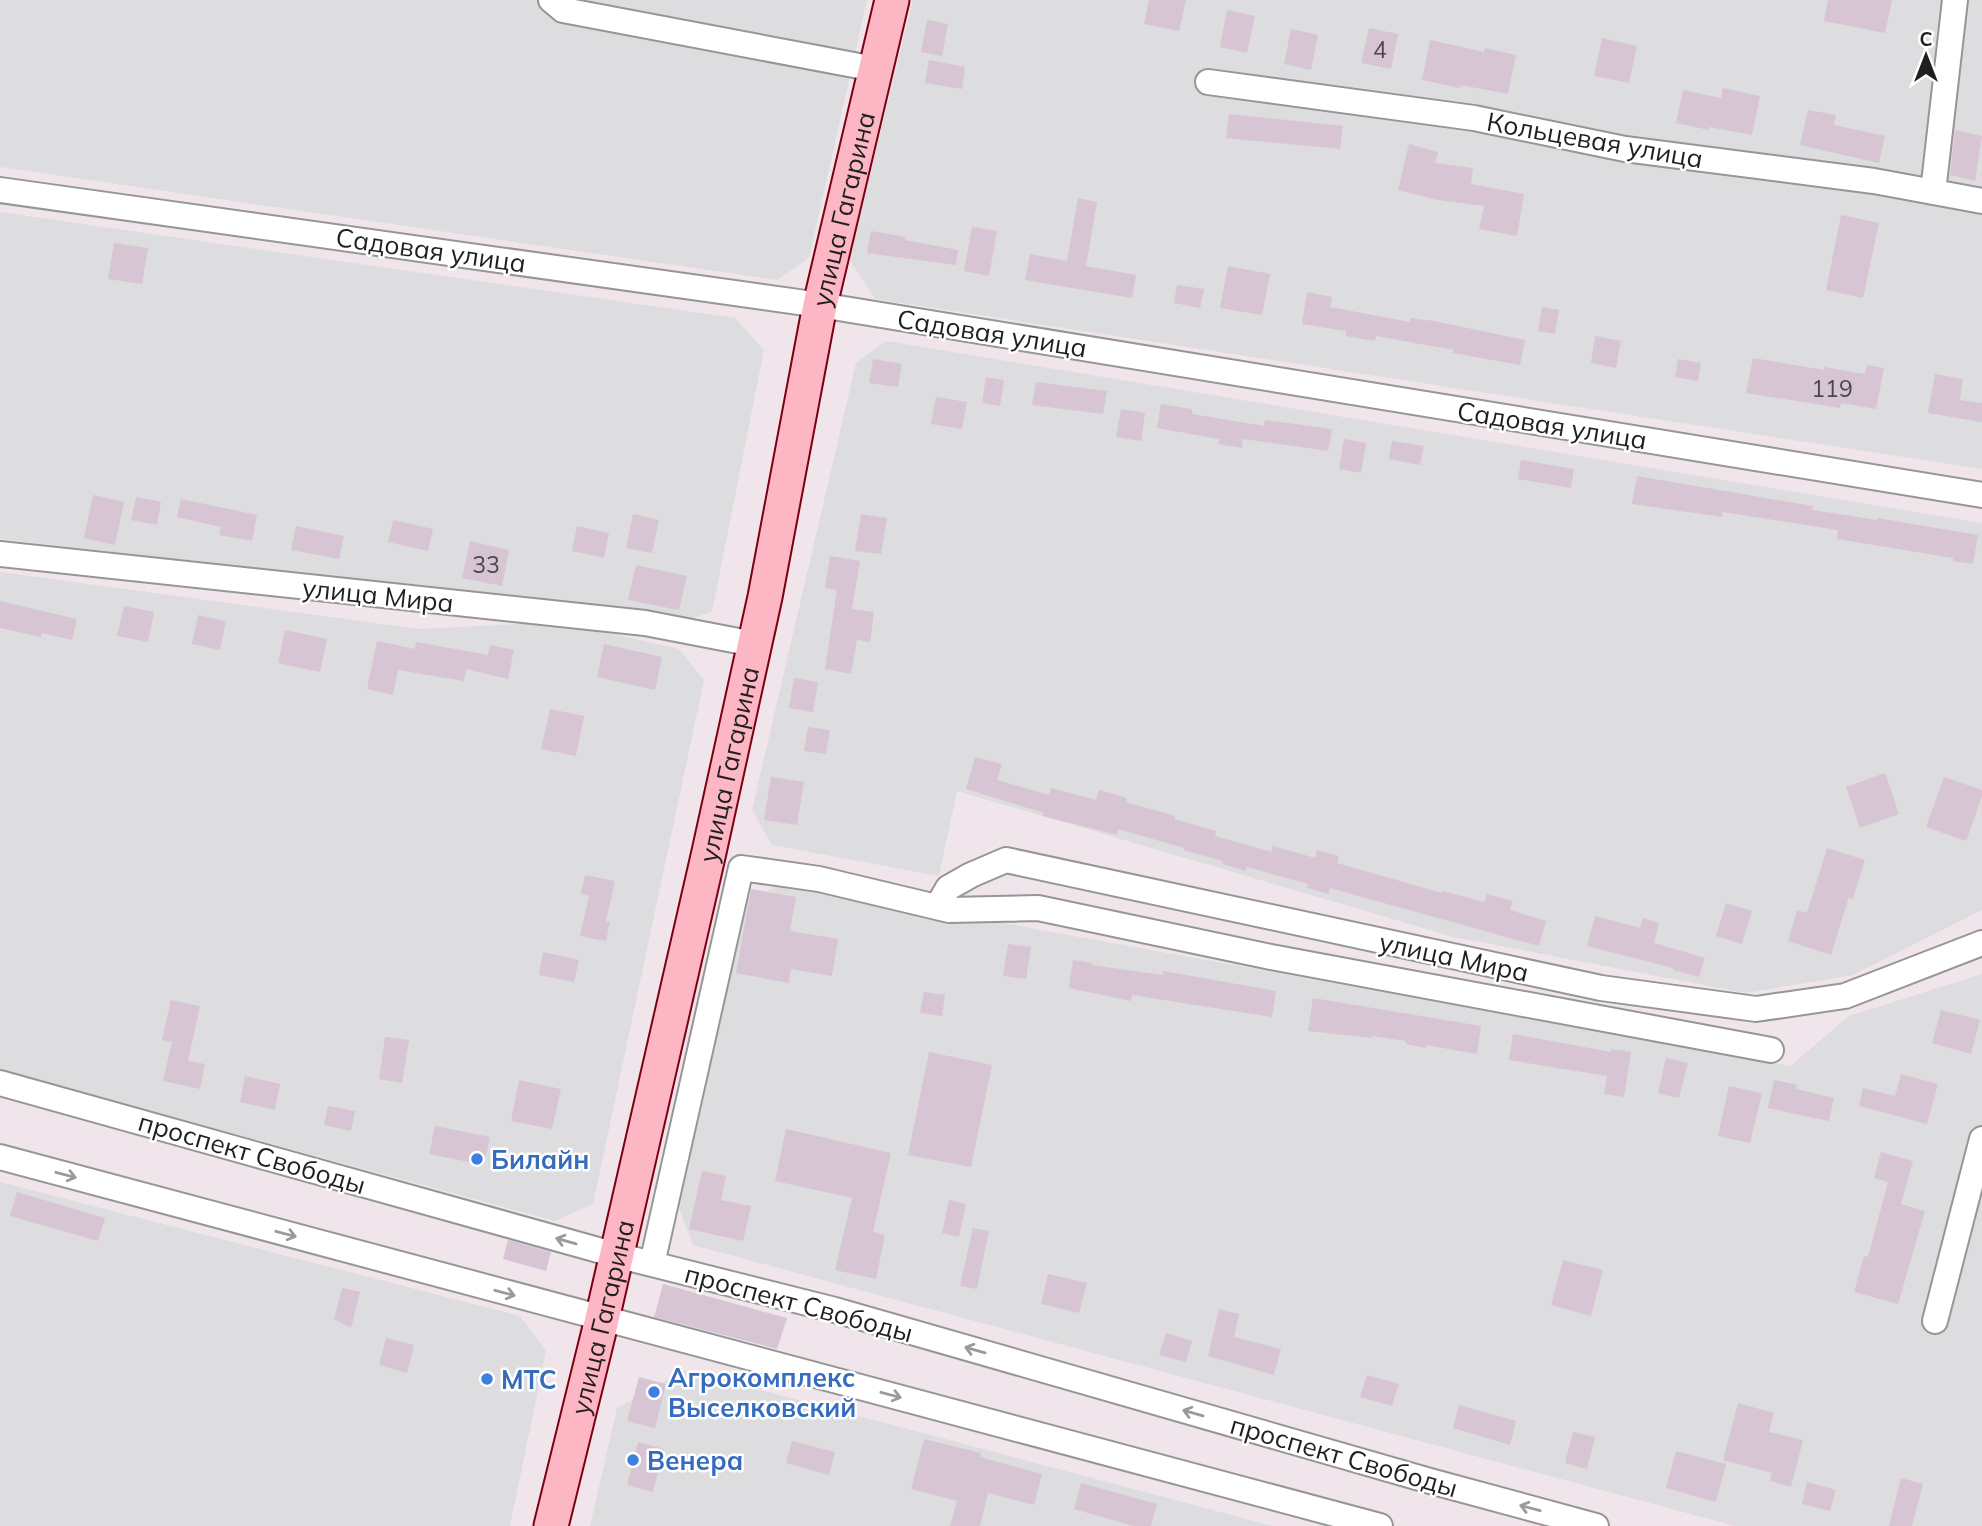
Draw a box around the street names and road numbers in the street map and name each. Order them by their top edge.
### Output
street label: Кольцевая улица [1484,105,1706,175]
street label: улица Гагарина [804,108,882,310]
street label: Садовая улица [334,220,528,280]
street label: Садовая улица [895,302,1089,364]
street label: Садовая улица [1455,394,1649,456]
street label: улица Мира [301,571,455,619]
street label: улица Гагарина [691,663,766,866]
street label: улица Мира [1376,925,1532,989]
street label: проспект Свободы [135,1105,369,1201]
street label: улица Гагарина [563,1216,641,1418]
street label: проспект Свободы [681,1257,917,1349]
street label: проспект Свободы [1227,1408,1461,1504]

